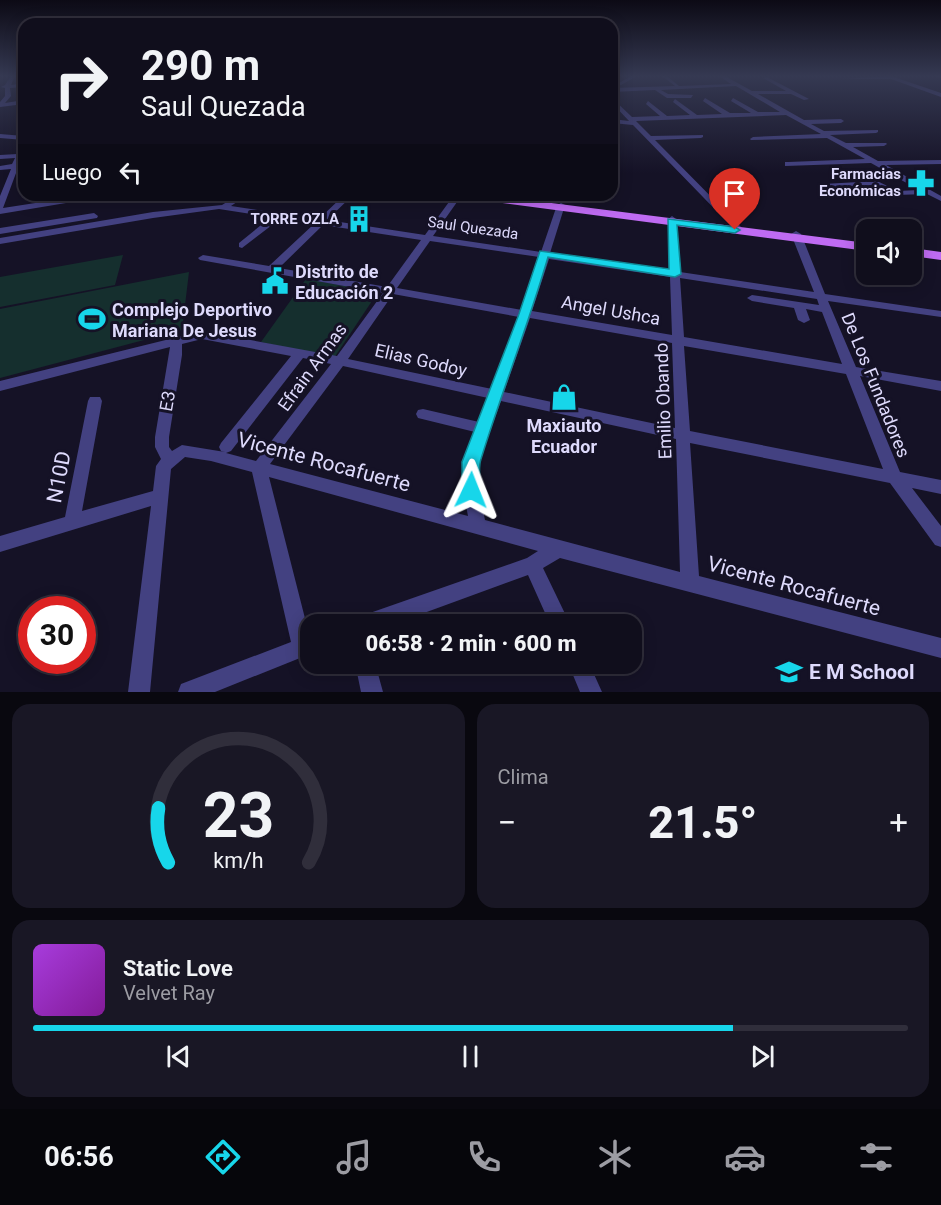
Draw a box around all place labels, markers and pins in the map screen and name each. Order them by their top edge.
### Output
place label: Farmacias Económicas [819,165,901,200]
pin [709,168,760,230]
pharmacy icon: Farmacias Económicas [906,168,936,198]
building icon: TORRE OZLA [344,204,374,234]
place label: TORRE OZLA [251,210,340,228]
place label: Distrito de Educación 2 [295,261,393,303]
public building icon: Distrito de Educación 2 [260,266,290,296]
place label: Complejo Deportivo Mariana De Jesus [112,299,272,341]
sports icon: Complejo Deportivo Mariana De Jesus [77,304,107,334]
shop icon: Maxiauto Ecuador [549,382,579,412]
place label: Maxiauto Ecuador [526,415,602,457]
school or university icon: E M School [774,657,804,687]
place label: E M School [809,660,915,684]

